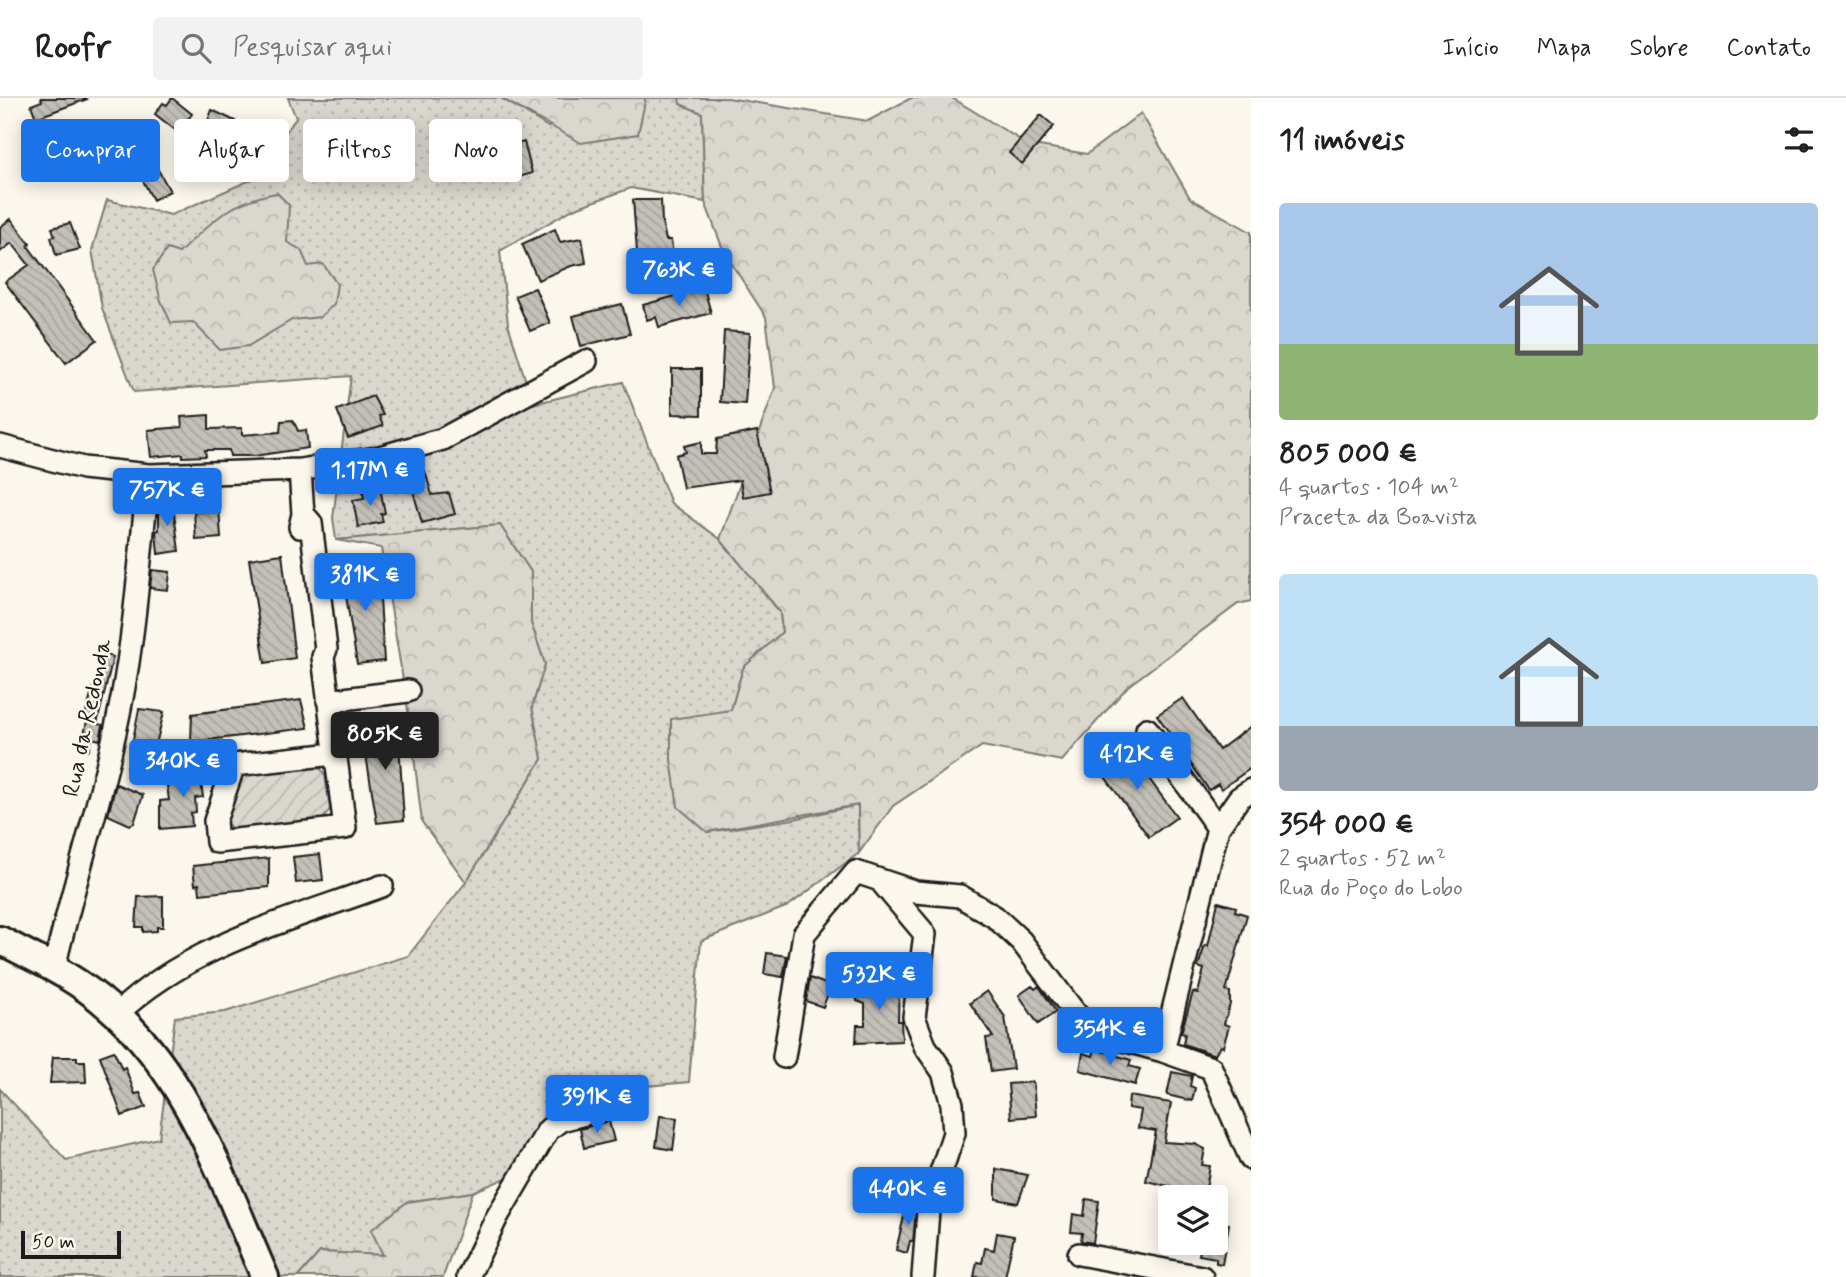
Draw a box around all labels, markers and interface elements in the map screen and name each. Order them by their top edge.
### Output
search box [153,17,643,80]
text: Roofr [35,26,111,70]
icon: search [177,29,215,67]
text: Pesquisar aqui [233,31,392,65]
text: Início [1442,33,1499,64]
text: Mapa [1537,33,1591,64]
text: Sobre [1629,33,1689,64]
text: Contato [1727,33,1811,64]
chip: Comprar [21,119,160,182]
chip: Alugar [174,119,289,182]
chip: Filtros [303,119,415,182]
chip: Novo [429,119,522,182]
text: 11 imóveis [1279,121,1405,160]
icon: filters [1780,121,1818,159]
pin: 763K € [622,248,736,308]
icon: home [1486,248,1612,374]
text: 763K € [642,256,716,286]
text: 805 000 € [1279,434,1418,473]
pin: 1.17M € [305,448,435,508]
text: 1.17M € [331,456,409,486]
pin: 757K € [110,468,224,528]
text: 4 quartos · 104 m² [1279,473,1459,503]
text: 757K € [129,476,205,506]
text: Praceta da Boavista [1279,503,1478,533]
pin: 381K € [308,554,422,613]
text: 381K € [330,561,400,591]
icon: home [1486,619,1612,745]
street label: Rua da Redonda [56,635,120,800]
pin: 805K € [328,712,442,772]
text: 805K € [347,720,423,750]
pin: 412K € [1080,732,1194,792]
pin: 340K € [126,740,240,799]
text: 412K € [1100,740,1174,770]
text: 340K € [145,747,221,777]
text: 354 000 € [1279,805,1414,844]
text: 2 quartos · 52 m² [1279,844,1446,874]
text: Rua do Poço do Lobo [1279,874,1463,904]
pin: 532K € [822,953,936,1012]
text: 532K € [842,960,916,990]
pin: 354K € [1053,1007,1167,1067]
text: 354K € [1073,1015,1147,1045]
pin: 391K € [540,1076,654,1135]
text: 391K € [562,1083,632,1113]
pin: 440K € [851,1168,965,1227]
text: 440K € [869,1175,947,1205]
map controls [1158,1185,1228,1255]
button: layers [1158,1185,1228,1255]
scale bar [21,1228,121,1260]
text: 50 m [32,1230,75,1255]

